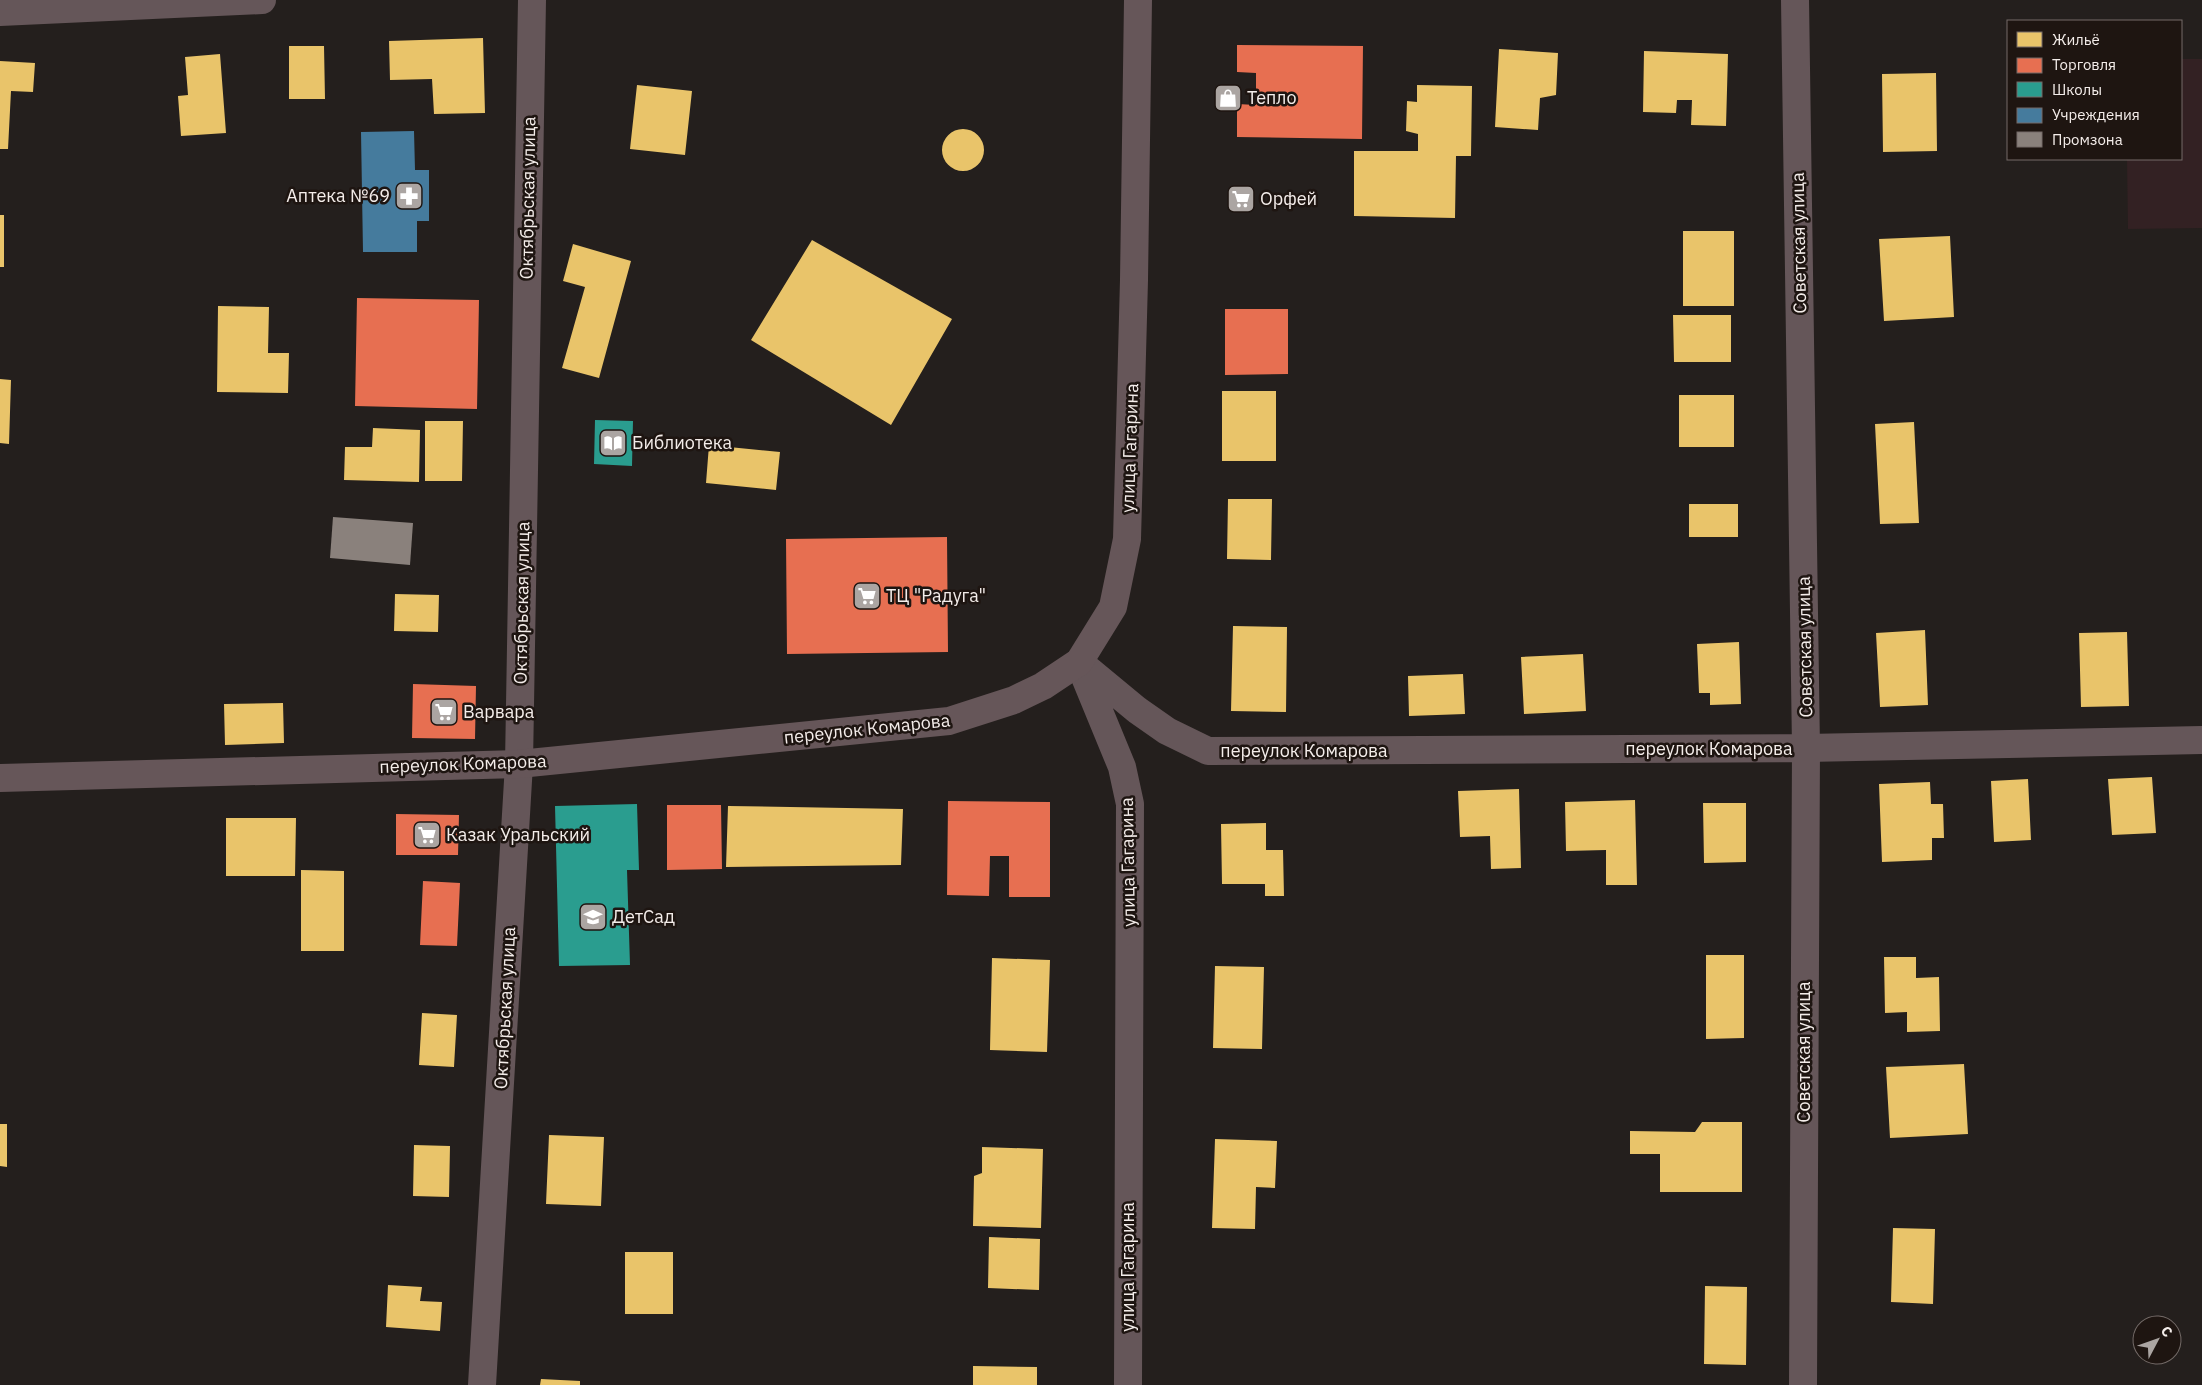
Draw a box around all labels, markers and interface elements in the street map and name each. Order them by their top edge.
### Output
legend [2007,20,2182,160]
text: Жильё [2052,30,2100,49]
text: Торговля [2052,55,2116,74]
text: Школы [2052,80,2102,99]
shop icon: Тепло [1213,83,1243,113]
place label: Тепло [1247,86,1297,109]
text: Учреждения [2052,105,2140,124]
street label: Октябрьская улица [515,116,540,280]
text: Промзона [2052,130,2123,149]
street label: Советская улица [1786,172,1811,314]
pharmacy icon: Аптека №69 [394,181,424,211]
place label: Аптека №69 [286,184,390,207]
supermarket icon: Орфей [1226,184,1256,214]
place label: Орфей [1260,187,1317,210]
street label: улица Гагарина [1116,382,1143,513]
library icon: Библиотека [598,428,628,458]
place label: Библиотека [632,431,733,454]
street label: Октябрьская улица [509,521,534,685]
street label: Советская улица [1792,576,1817,718]
supermarket icon: ТЦ "Радуга" [852,581,882,611]
place label: ТЦ "Радуга" [886,584,986,607]
supermarket icon: Варвара [429,697,459,727]
place label: Варвара [463,700,535,723]
street label: переулок Комарова [783,708,952,749]
street label: переулок Комарова [1625,737,1793,760]
street label: переулок Комарова [1220,739,1388,762]
street label: переулок Комарова [379,749,547,778]
street label: улица Гагарина [1115,797,1140,927]
supermarket icon: Казак Уральский [412,820,442,850]
place label: Казак Уральский [446,823,590,846]
school or university icon: ДетСад [578,902,608,932]
place label: ДетСад [612,905,675,928]
street label: Октябрьская улица [489,926,520,1090]
street label: Советская улица [1792,981,1815,1123]
street label: улица Гагарина [1116,1202,1139,1332]
north arrow [2132,1315,2182,1365]
text: С [2157,1322,2177,1341]

